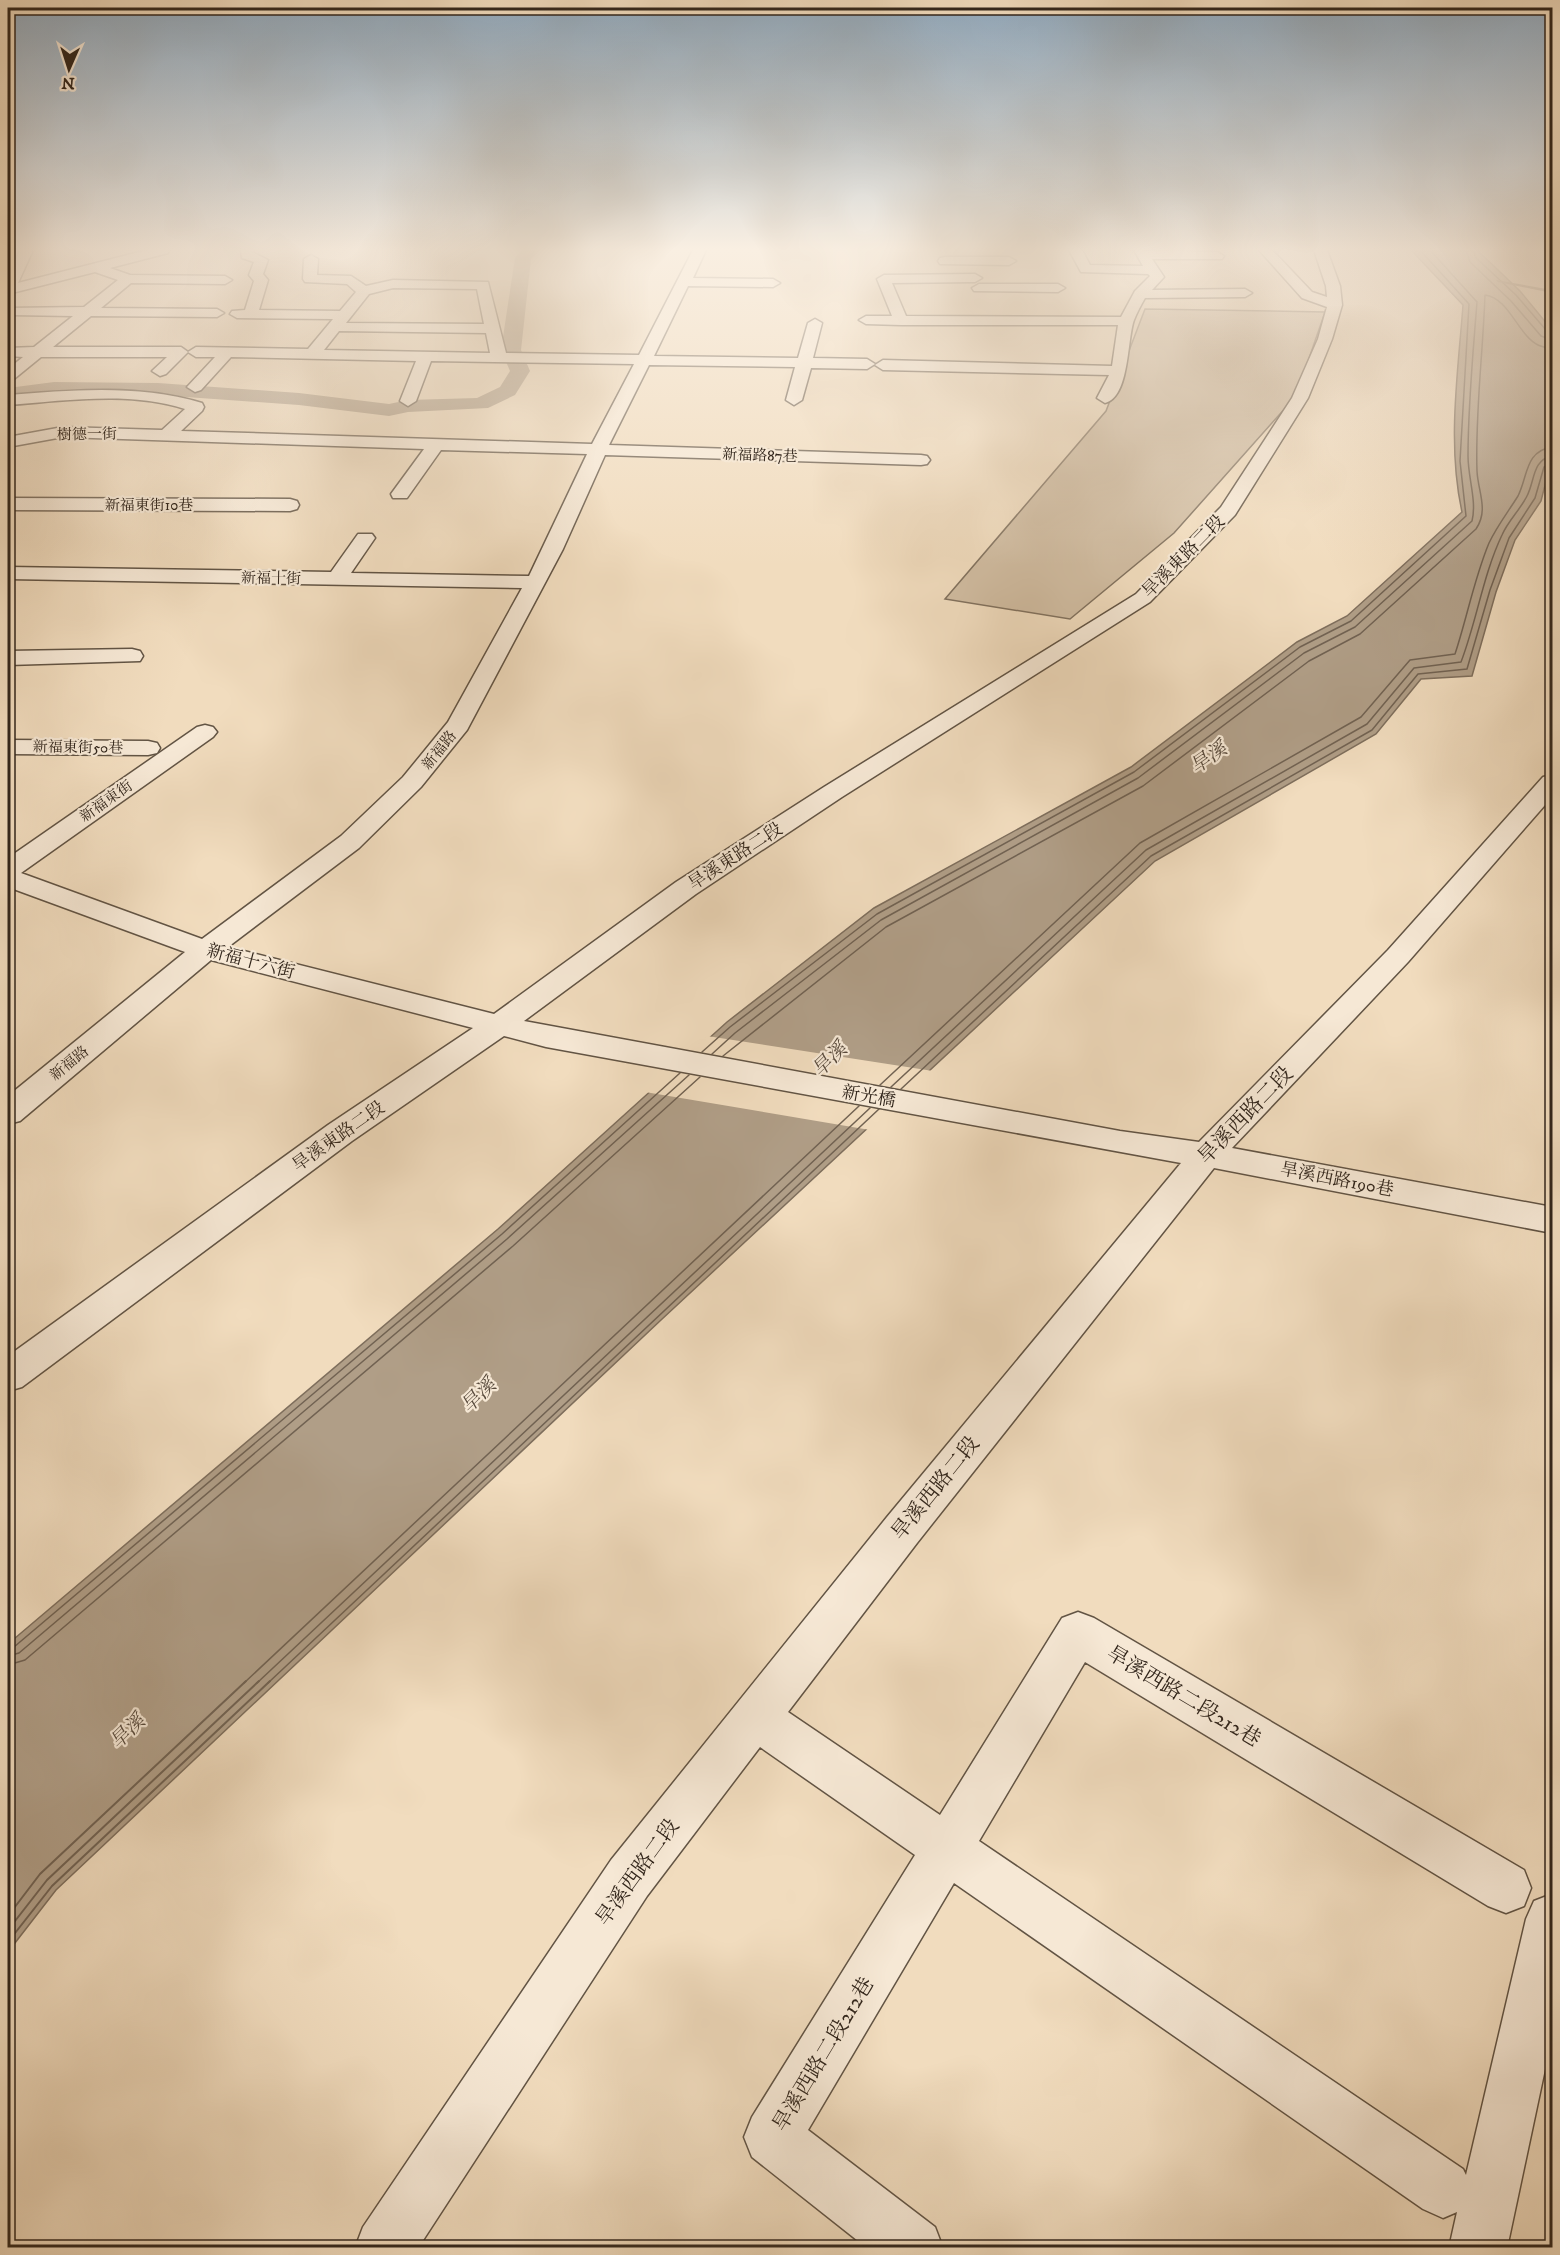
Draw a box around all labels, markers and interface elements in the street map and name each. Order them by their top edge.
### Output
north arrow [39,39,99,99]
text: N [61,73,75,93]
street label: 樹德一街 [57,424,117,445]
street label: 新福路87巷 [722,445,798,466]
street label: 新福東街10巷 [105,496,193,515]
street label: 旱溪東路二段 [1138,511,1230,603]
street label: 新福十街 [241,568,301,589]
street label: 新福路 [418,727,461,774]
water label: 旱溪 [1185,735,1234,780]
street label: 新福東街50巷 [33,737,123,758]
street label: 新福東街 [76,776,136,826]
street label: 旱溪東路二段 [684,818,787,895]
street label: 新福十六街 [204,940,297,984]
water label: 旱溪 [807,1036,855,1083]
street label: 新福路 [46,1042,93,1085]
street label: 旱溪西路二段 [1193,1061,1299,1170]
street label: 新光橋 [840,1081,897,1113]
street label: 旱溪東路二段 [288,1097,389,1177]
street label: 旱溪西路190巷 [1278,1158,1395,1202]
water label: 旱溪 [456,1372,504,1419]
street label: 旱溪西路二段 [886,1431,986,1546]
street label: 旱溪西路二段212巷 [1102,1641,1265,1753]
water label: 旱溪 [105,1708,153,1755]
street label: 旱溪西路二段 [590,1814,685,1931]
street label: 旱溪西路二段212巷 [768,1973,880,2136]

